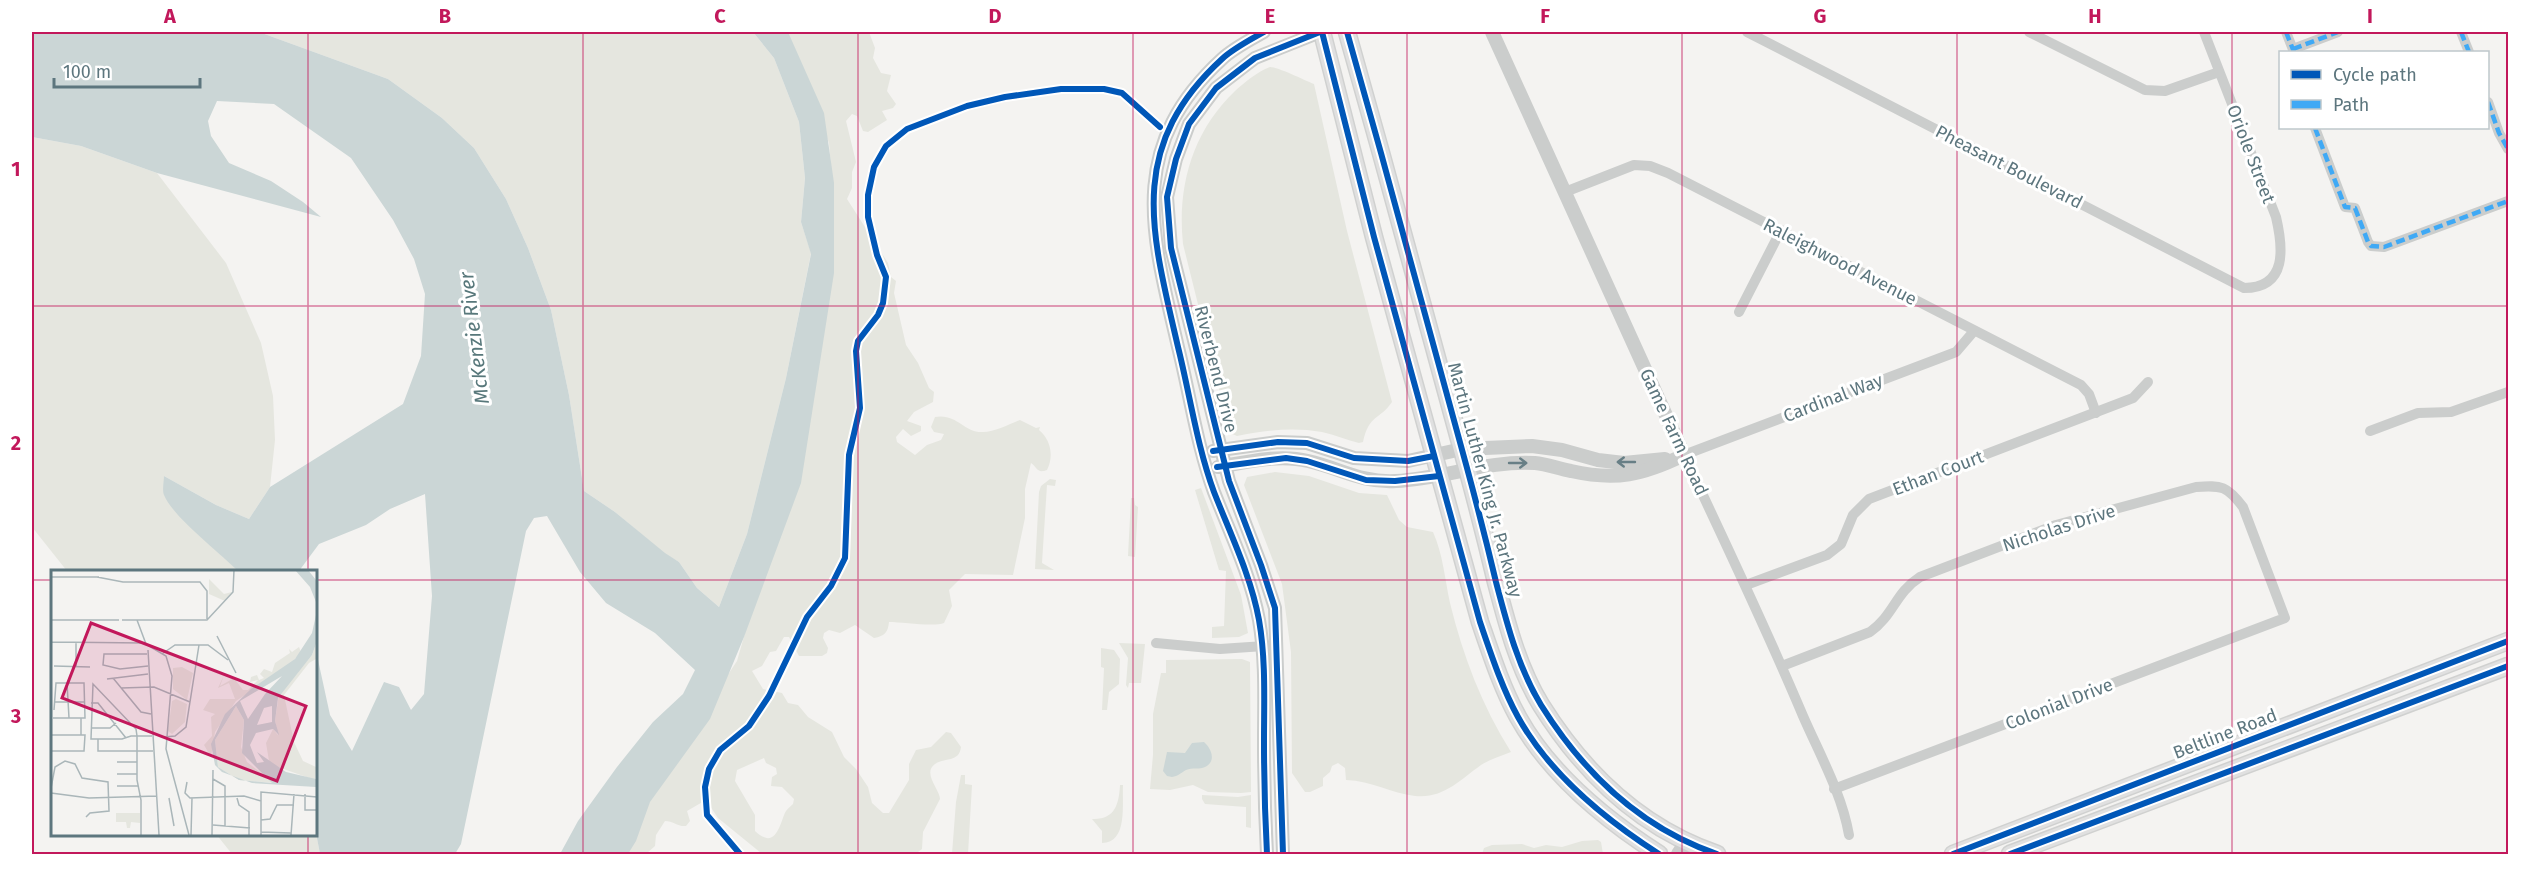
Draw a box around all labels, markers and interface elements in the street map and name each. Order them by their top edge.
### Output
text: A [163,4,177,28]
text: B [439,4,451,28]
text: C [714,4,726,28]
text: D [988,4,1002,28]
text: E [1265,4,1275,28]
text: F [1540,4,1550,28]
text: G [1814,4,1826,28]
text: H [2088,4,2102,28]
text: I [2367,4,2373,28]
scale bar [54,51,200,89]
legend [2279,51,2489,129]
text: 100 m [63,61,111,83]
text: Cycle path [2333,64,2417,86]
text: Path [2333,94,2369,116]
street label: Oriole Street [2222,102,2280,207]
street label: Pheasant Boulevard [1932,120,2086,214]
text: 1 [11,157,21,181]
street label: Raleighwood Avenue [1759,214,1921,310]
water label: McKenzie River [454,269,494,406]
street label: Riverbend Drive [1190,303,1242,435]
street label: Martin Luther King Jr. Parkway [1443,360,1527,600]
street label: Game Farm Road [1635,365,1713,499]
street label: Cardinal Way [1780,369,1886,427]
text: 2 [11,431,21,455]
street label: Ethan Court [1889,445,1987,500]
one-way arrow [1617,456,1637,468]
one-way arrow [1507,457,1527,469]
street label: Nicholas Drive [2000,499,2118,557]
inset map [51,570,316,835]
street label: Colonial Drive [2002,673,2116,735]
text: 3 [10,704,21,728]
street label: Beltline Road [2170,704,2280,764]

